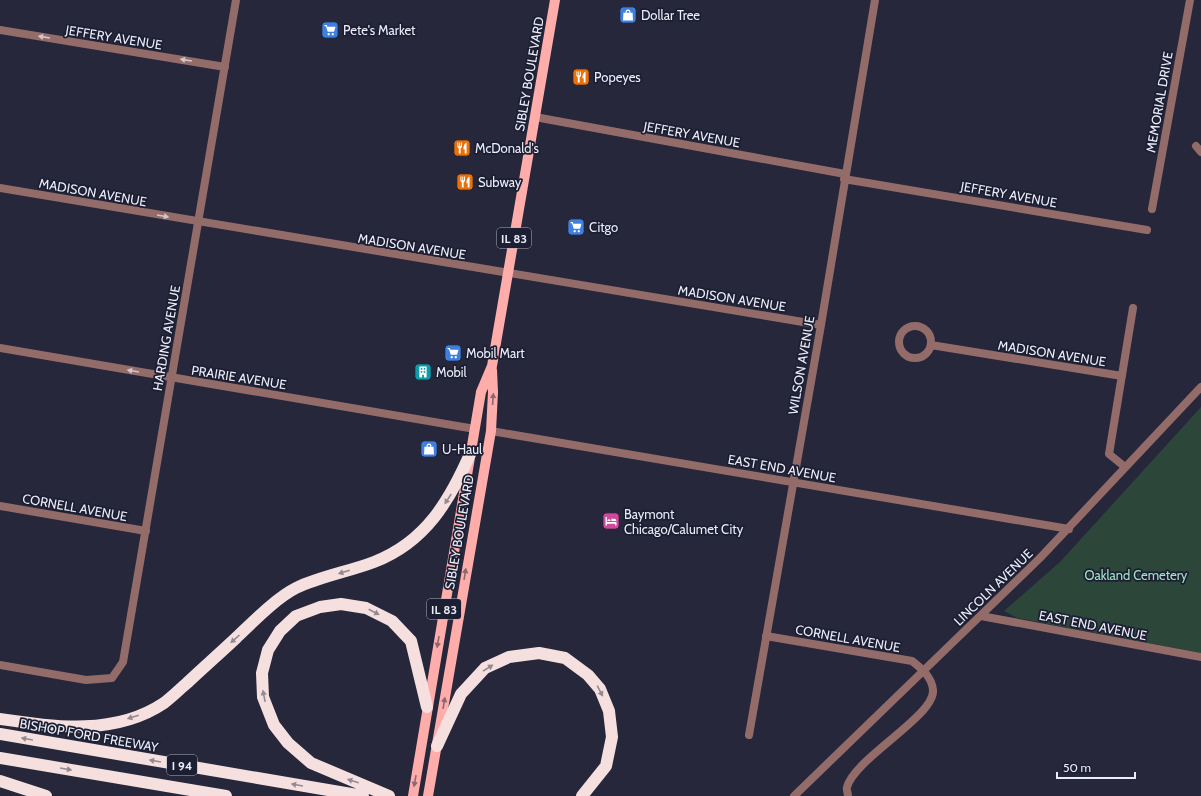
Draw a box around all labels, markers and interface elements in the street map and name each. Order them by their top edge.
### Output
shop icon: Dollar Tree [618,5,638,25]
place label: Dollar Tree [641,7,700,23]
street label: SIBLEY BOULEVARD [511,15,547,133]
supermarket icon: Pete's Market [320,20,340,40]
street label: JEFFERY AVENUE [64,21,163,53]
place label: Pete's Market [343,22,416,38]
one-way arrow [38,34,50,40]
street label: MEMORIAL DRIVE [1142,50,1176,154]
one-way arrow [180,57,192,63]
restaurant icon: Popeyes [571,67,591,87]
place label: Popeyes [594,69,641,85]
street label: JEFFERY AVENUE [642,117,741,150]
restaurant icon: McDonald's [452,138,472,158]
place label: McDonald's [475,140,540,156]
restaurant icon: Subway [455,172,475,192]
place label: Subway [478,174,522,190]
street label: MADISON AVENUE [38,175,148,209]
street label: JEFFERY AVENUE [959,177,1058,210]
one-way arrow [157,213,169,219]
supermarket icon: Citgo [566,217,586,237]
place label: Citgo [589,219,618,235]
road number: IL 83 [497,228,531,248]
street label: MADISON AVENUE [357,230,467,262]
street label: MADISON AVENUE [677,282,787,314]
street label: HARDING AVENUE [149,284,183,392]
street label: WILSON AVENUE [784,314,818,416]
street label: MADISON AVENUE [997,337,1107,369]
supermarket icon: Mobil Mart [443,343,463,363]
place label: Mobil Mart [466,345,525,361]
street label: PRAIRIE AVENUE [190,362,288,392]
building icon: Mobil [413,362,433,382]
place label: Mobil [436,364,467,380]
one-way arrow [127,368,139,374]
one-way arrow [489,393,496,405]
shop icon: U-Haul [419,439,439,459]
place label: U-Haul [442,441,482,457]
street label: EAST END AVENUE [727,451,837,485]
street label: SIBLEY BOULEVARD [441,473,477,591]
street label: CORNELL AVENUE [21,490,129,524]
one-way arrow [444,494,451,505]
place label: Baymont Chicago/Calumet City [624,506,744,537]
hotel icon: Baymont Chicago/Calumet City [601,511,621,531]
street label: LINCOLN AVENUE [950,545,1036,629]
park label: Oakland Cemetery [1085,567,1188,583]
one-way arrow [462,568,468,580]
one-way arrow [338,569,350,575]
road number: IL 83 [427,599,461,619]
street label: EAST END AVENUE [1038,607,1148,643]
one-way arrow [368,609,379,615]
street label: CORNELL AVENUE [794,621,902,655]
one-way arrow [230,634,240,643]
one-way arrow [435,636,441,648]
one-way arrow [482,664,494,671]
one-way arrow [597,686,604,697]
one-way arrow [260,689,266,702]
one-way arrow [441,697,447,709]
street label: BISHOP FORD FREEWAY [18,715,160,755]
one-way arrow [127,715,139,721]
one-way arrow [21,736,33,742]
scale bar [1057,754,1135,780]
road number: I 94 [167,755,197,775]
one-way arrow [149,758,161,764]
text: 50 m [1063,760,1091,775]
one-way arrow [60,766,72,772]
one-way arrow [412,775,418,787]
one-way arrow [347,778,359,784]
one-way arrow [291,782,303,788]

